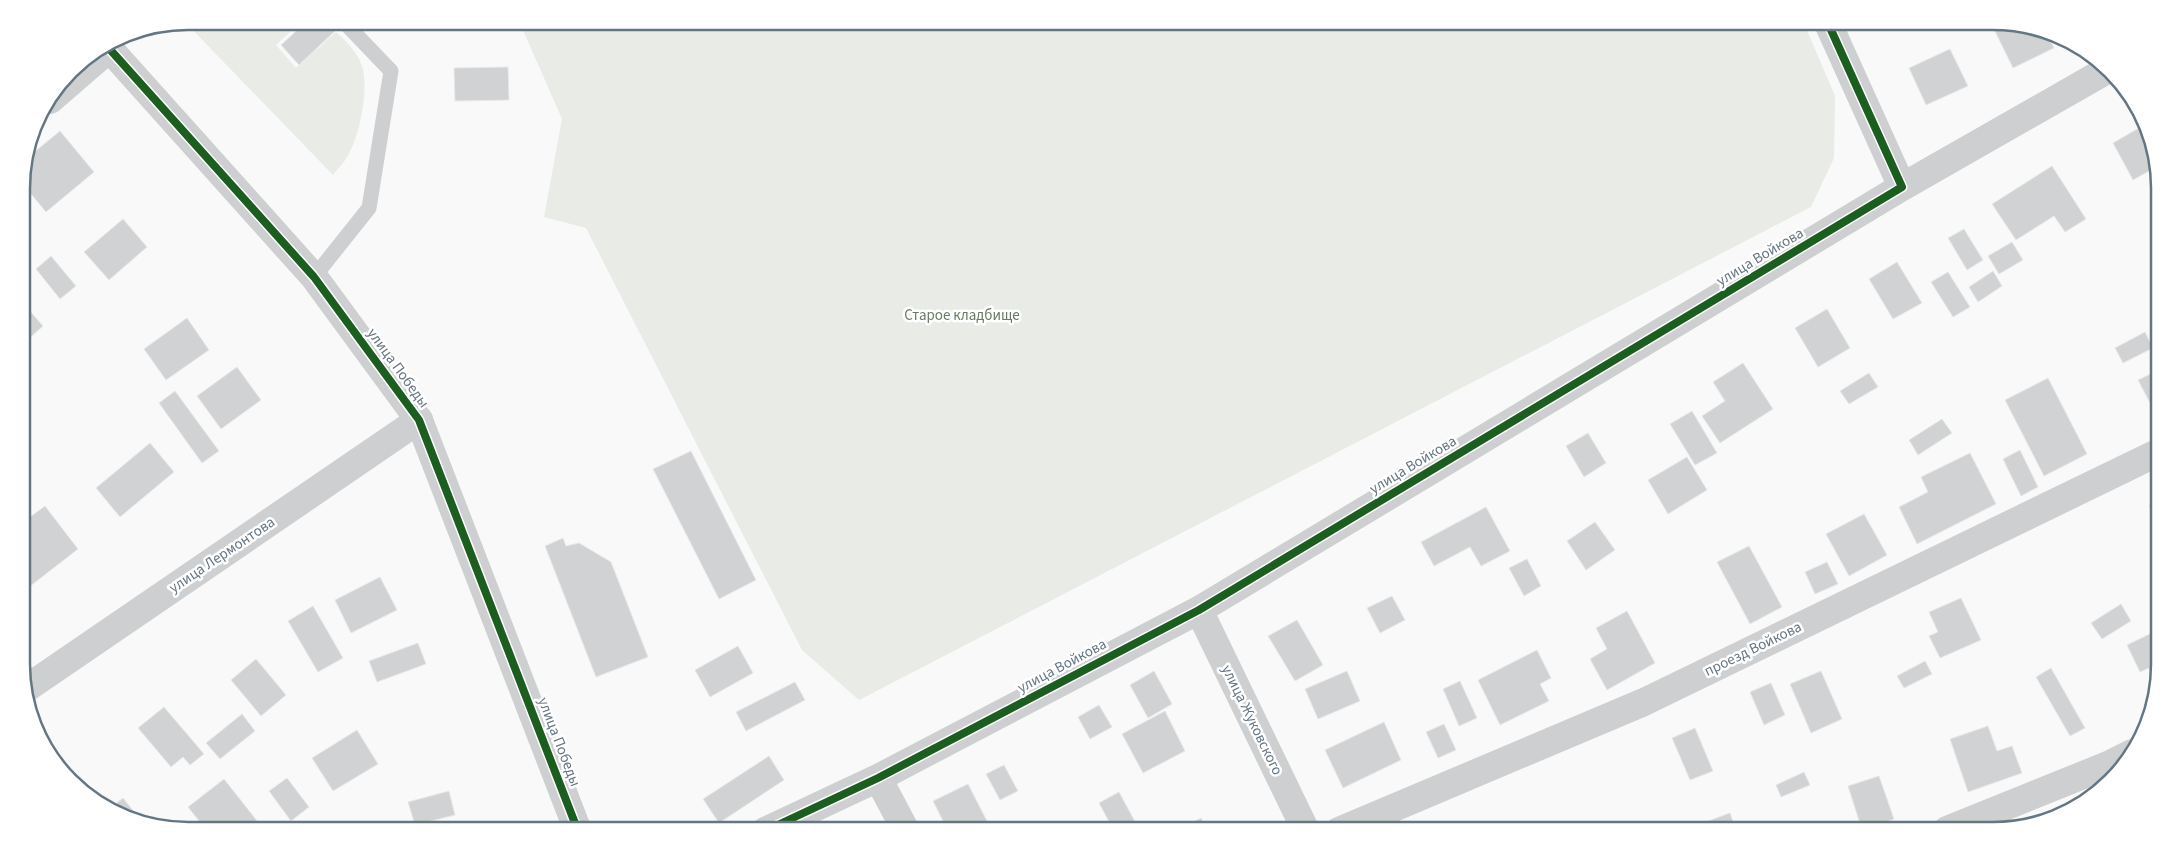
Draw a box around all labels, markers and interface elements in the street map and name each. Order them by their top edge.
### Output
street label: улица Войкова [1712,223,1808,291]
park label: Старое кладбище [904,305,1020,326]
street label: улица Победы [362,324,434,412]
street label: улица Войкова [1365,431,1461,499]
street label: улица Лермонтова [165,512,279,598]
street label: проезд Войкова [1701,616,1805,682]
street label: улица Войкова [1014,634,1110,698]
street label: улица Жуковского [1216,661,1288,779]
street label: улица Победы [532,694,586,790]

